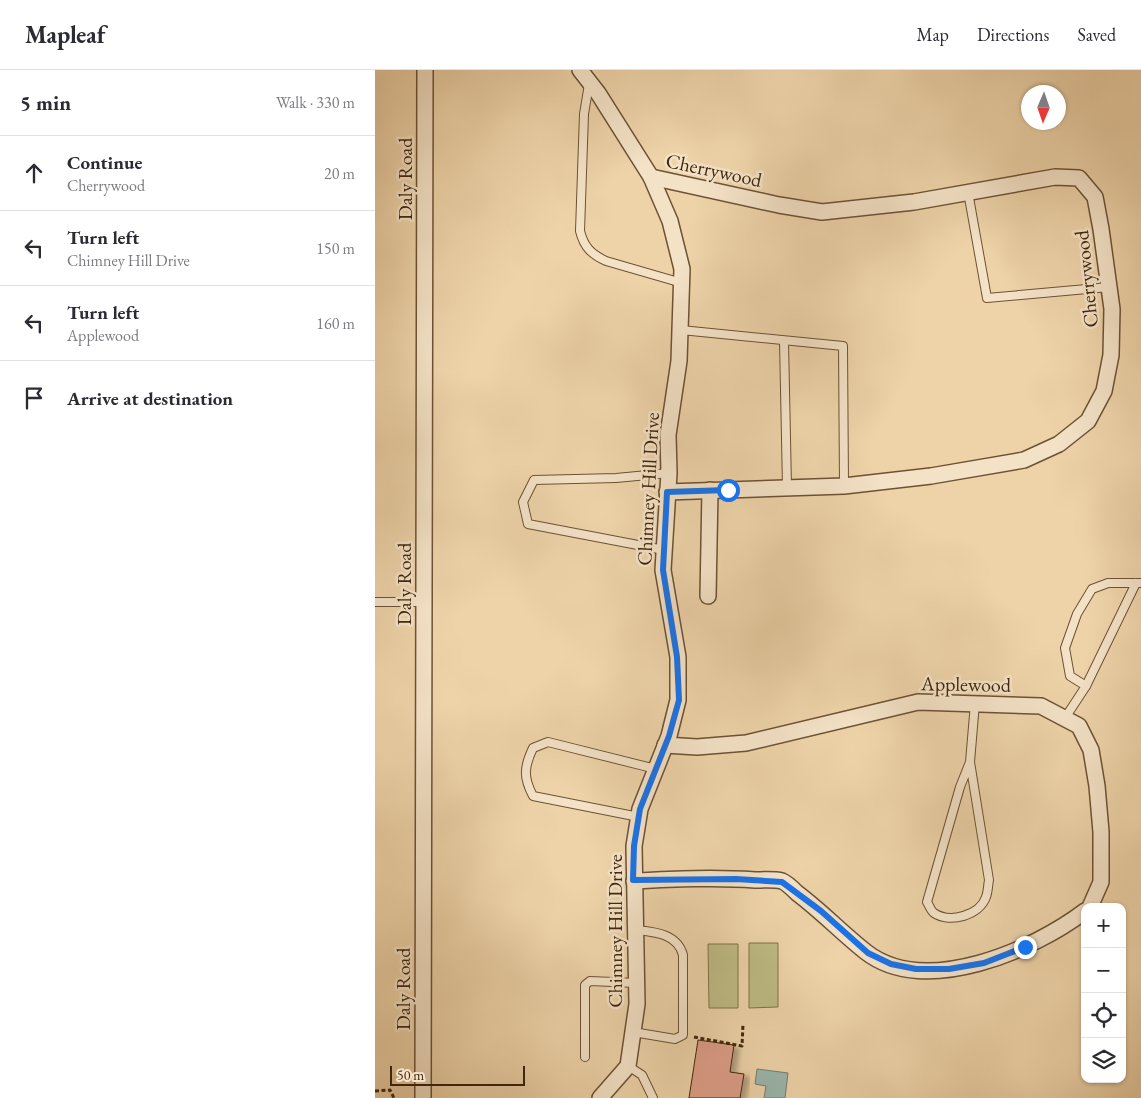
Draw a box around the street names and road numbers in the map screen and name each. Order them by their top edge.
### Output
street label: Daly Road [392,137,418,220]
street label: Cherrywood [664,147,765,193]
street label: Cherrywood [1068,228,1104,329]
street label: Chimney Hill Drive [631,411,665,566]
street label: Daly Road [391,542,417,625]
street label: Applewood [920,670,1012,698]
street label: Chimney Hill Drive [602,854,628,1008]
street label: Daly Road [390,947,416,1030]

